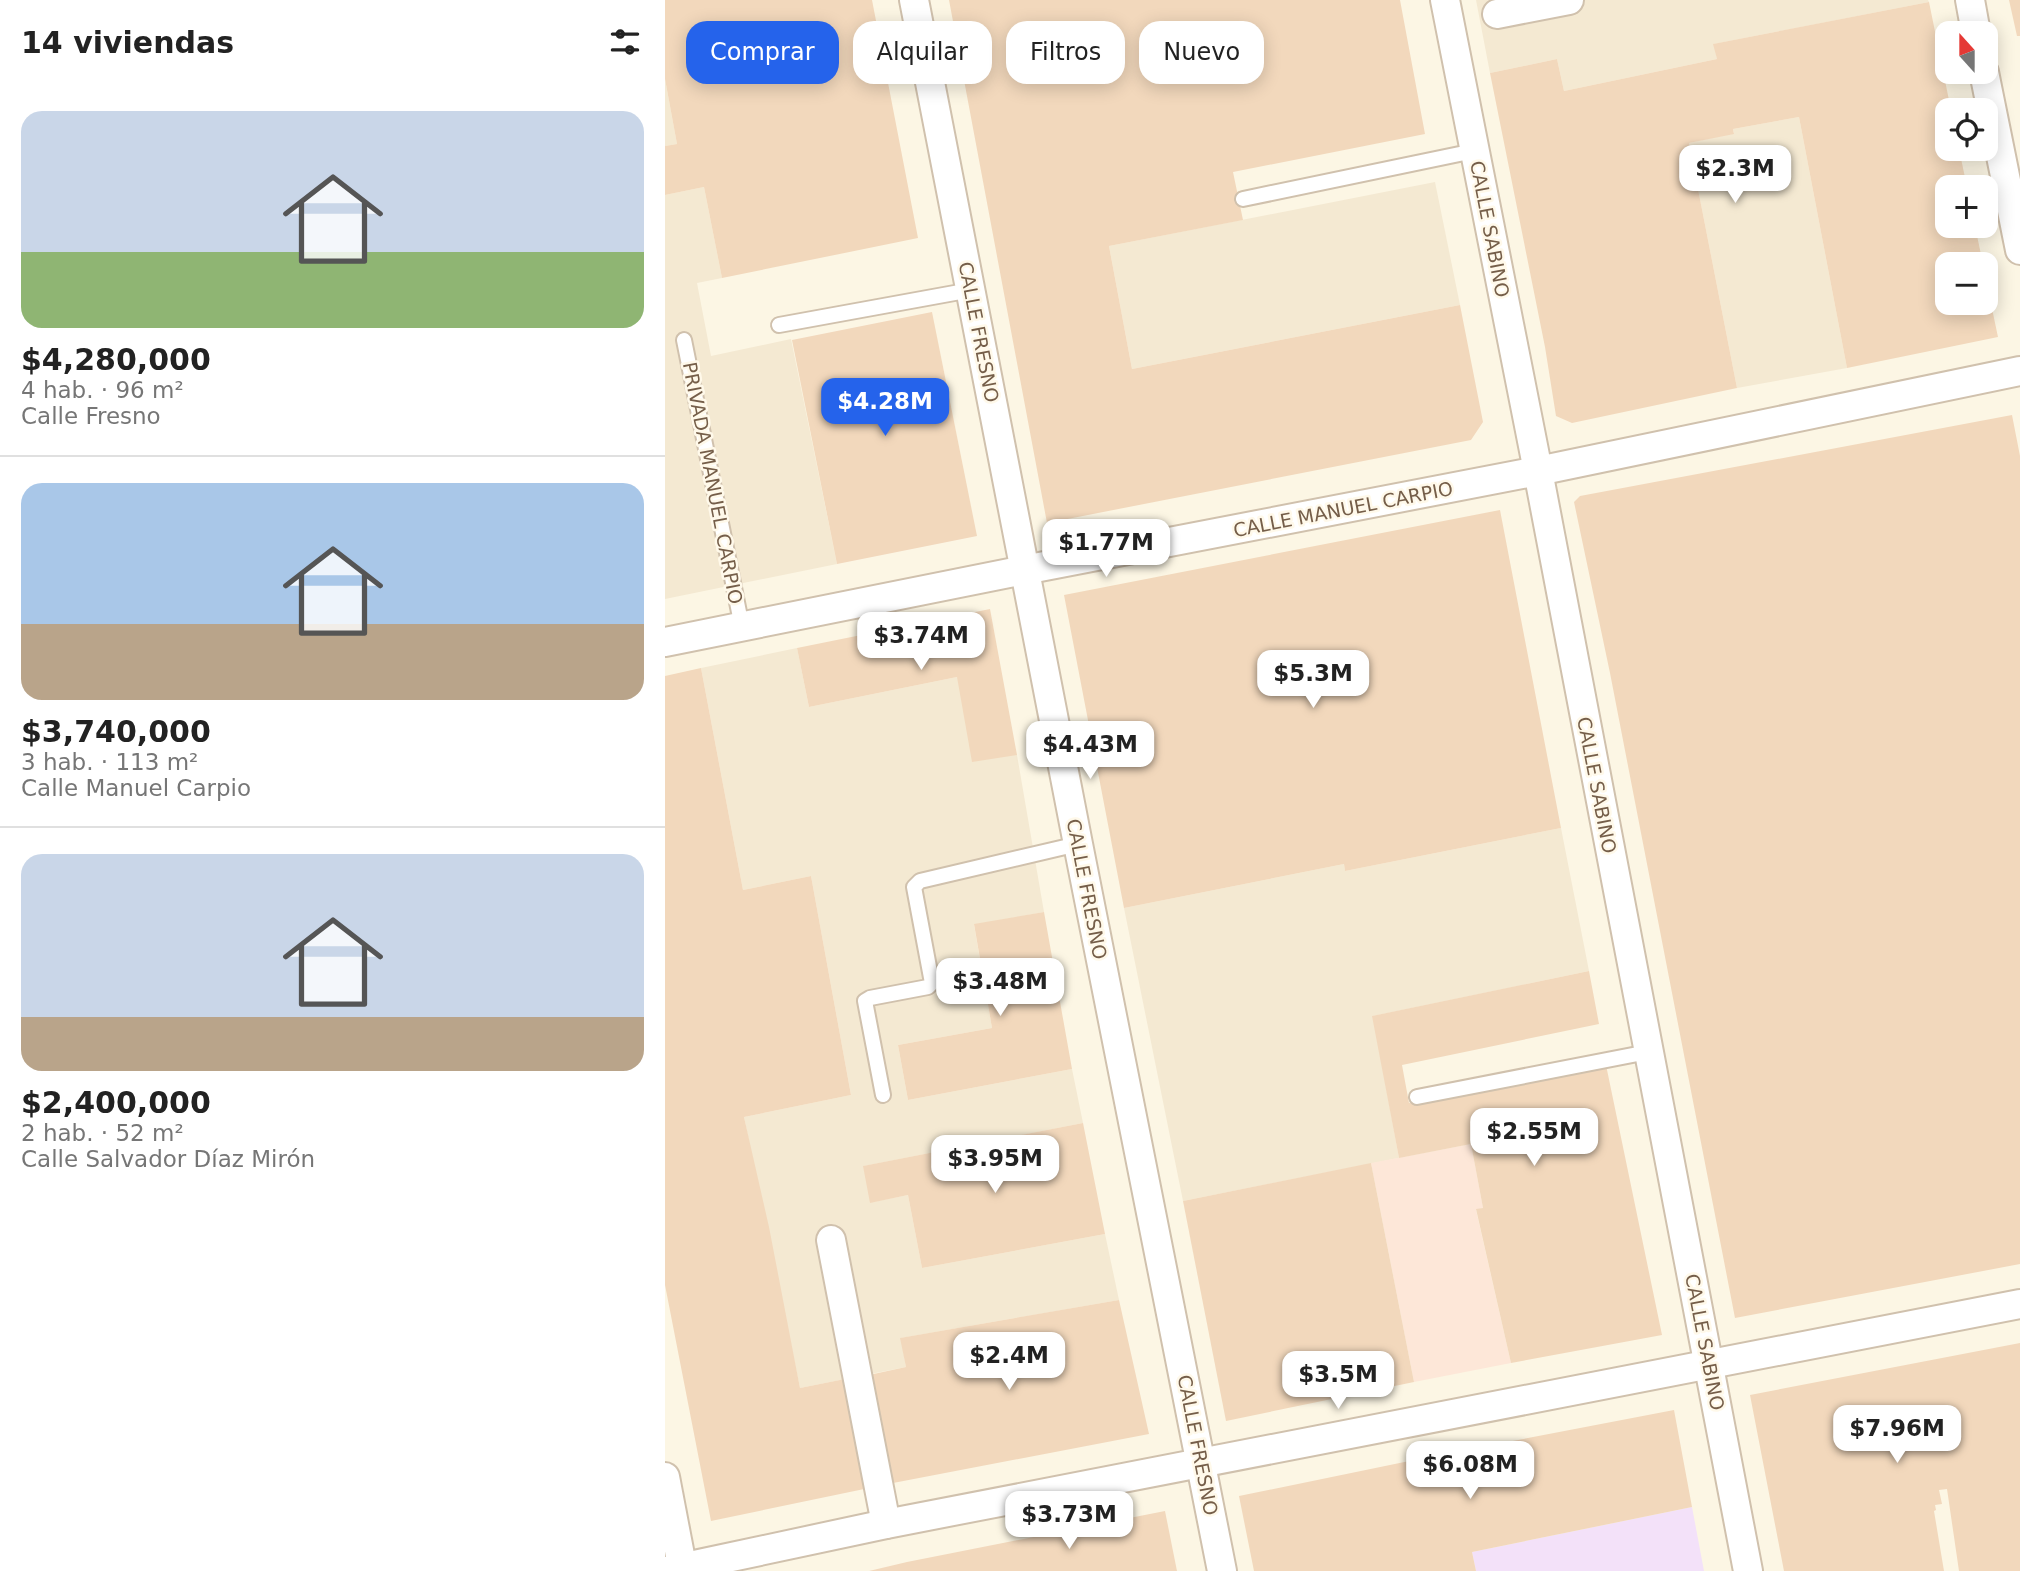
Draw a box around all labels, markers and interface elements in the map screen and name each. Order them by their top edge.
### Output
chip: Comprar [686,21,839,84]
chip: Alquilar [853,21,992,84]
chip: Filtros [1006,21,1125,84]
chip: Nuevo [1139,21,1264,84]
north arrow [1935,21,1999,84]
map controls [1935,21,1998,315]
icon: filters [606,23,644,61]
text: 14 viviendas [21,25,234,60]
button: locate [1935,98,1998,161]
pin: $2.3M [1686,146,1784,205]
text: $2.3M [1695,155,1775,181]
icon: home [270,156,396,282]
street label: CALLE SABINO [1466,159,1514,299]
button: + [1935,175,1998,238]
button: − [1935,252,1998,315]
street label: CALLE FRESNO [955,260,1003,404]
text: $4,280,000 [21,342,211,377]
street label: PRIVADA MANUEL CARPIO [679,360,747,606]
text: 4 hab. · 96 m² [21,377,184,403]
pin: $4.28M [828,378,942,438]
text: $4.28M [837,388,933,414]
text: Calle Fresno [21,403,161,429]
street label: CALLE MANUEL CARPIO [1231,477,1455,541]
pin: $1.77M [1049,520,1163,579]
icon: home [270,528,396,654]
text: $1.77M [1058,529,1154,555]
pin: $3.74M [864,612,978,672]
text: $3.74M [873,622,969,648]
pin: $5.3M [1264,650,1362,710]
text: $5.3M [1273,660,1353,686]
text: $3,740,000 [21,714,211,749]
street label: CALLE SABINO [1573,715,1621,855]
pin: $4.43M [1033,722,1147,781]
text: $4.43M [1042,731,1138,757]
text: 3 hab. · 113 m² [21,749,198,775]
text: Calle Manuel Carpio [21,775,251,801]
street label: CALLE FRESNO [1063,817,1111,961]
icon: home [270,899,396,1025]
pin: $3.48M [943,958,1057,1018]
text: $3.48M [952,968,1048,994]
text: $2,400,000 [21,1085,211,1120]
pin: $2.55M [1477,1108,1591,1168]
text: $2.55M [1486,1118,1582,1144]
text: 2 hab. · 52 m² [21,1120,184,1146]
pin: $3.95M [938,1136,1052,1195]
text: $3.95M [947,1145,1043,1171]
text: Calle Salvador Díaz Mirón [21,1146,315,1172]
street label: CALLE SABINO [1681,1272,1729,1412]
pin: $2.4M [960,1332,1058,1392]
text: $2.4M [969,1342,1049,1368]
pin: $3.5M [1289,1352,1387,1411]
text: $3.5M [1298,1361,1378,1387]
street label: CALLE FRESNO [1174,1373,1222,1517]
pin: $7.96M [1840,1406,1954,1465]
text: $7.96M [1849,1415,1945,1441]
pin: $6.08M [1413,1442,1527,1501]
text: $6.08M [1422,1451,1518,1477]
pin: $3.73M [1012,1492,1126,1551]
text: $3.73M [1021,1501,1117,1527]

